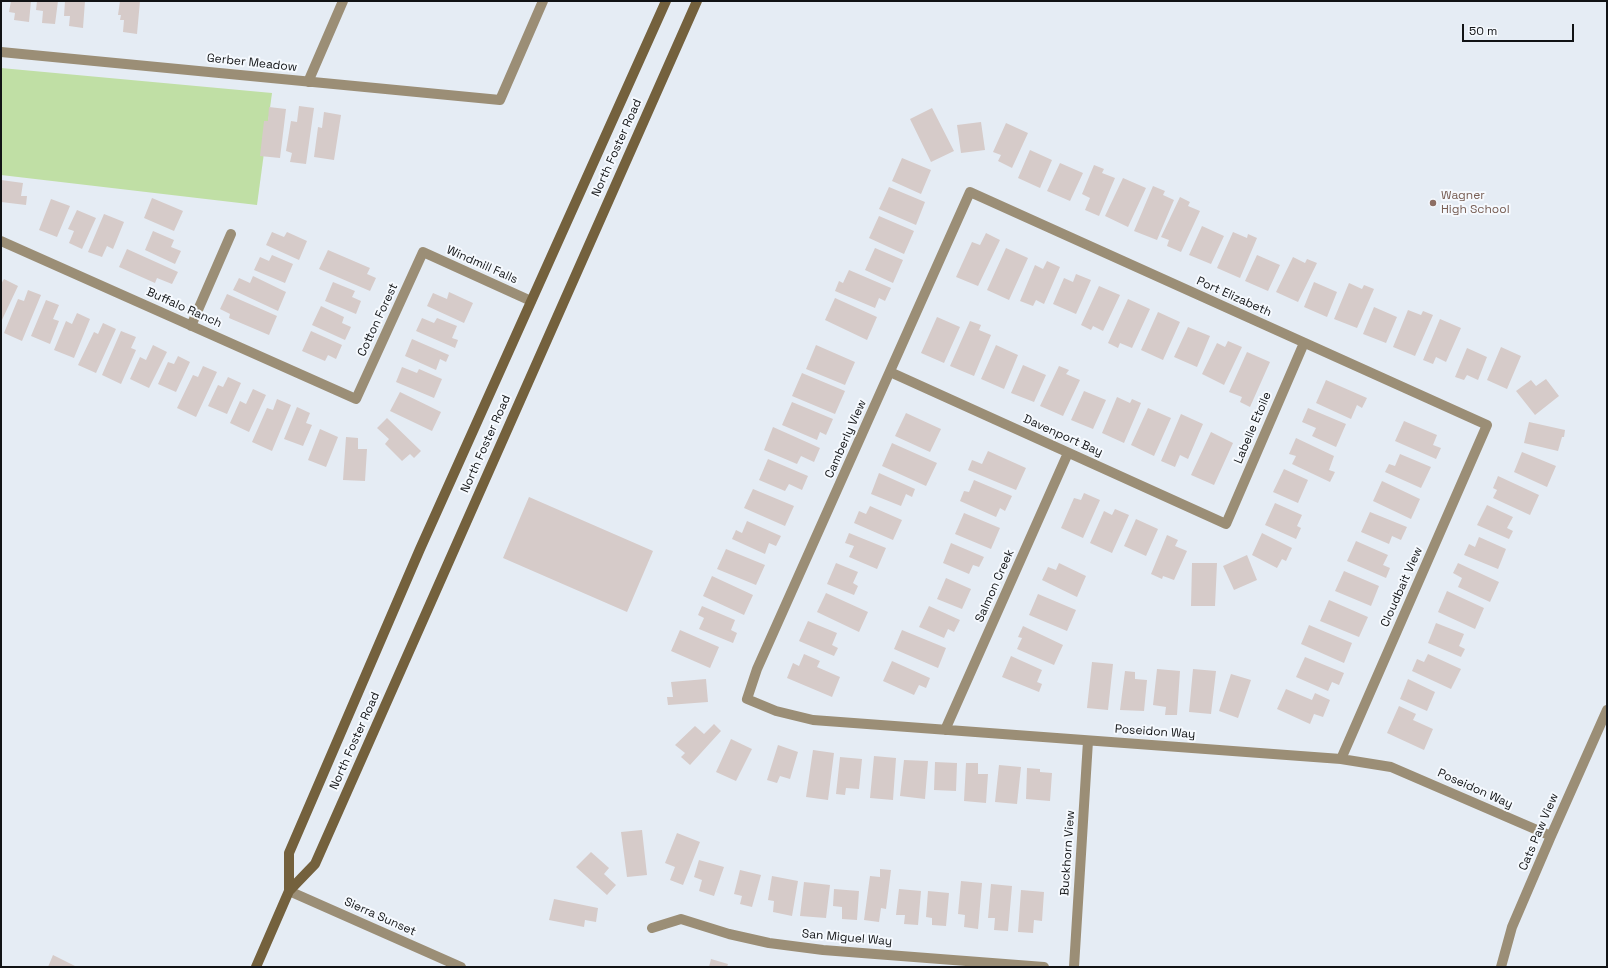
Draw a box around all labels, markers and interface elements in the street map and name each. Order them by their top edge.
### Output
scale bar [1464,16,1576,42]
text: 50 m [1469,23,1497,39]
street label: Gerber Meadow [206,51,298,75]
street label: North Foster Road [589,97,645,199]
place label: Wagner High School [1441,189,1510,217]
marker: Wagner High School [1428,198,1438,208]
street label: Windmill Falls [444,243,520,287]
street label: Port Elizabeth [1194,274,1274,320]
street label: Cotton Forest [355,281,401,359]
street label: Buffalo Ranch [144,285,224,331]
street label: Labelle Etoile [1231,390,1275,466]
street label: North Foster Road [458,393,514,495]
street label: Camberly View [822,397,870,481]
street label: Davenport Bay [1021,412,1105,460]
street label: Cloudbait View [1378,545,1426,629]
street label: Salmon Creek [973,547,1017,625]
street label: North Foster Road [327,690,383,792]
street label: Poseidon Way [1114,722,1196,742]
street label: Poseidon Way [1435,766,1515,812]
street label: Cats Paw View [1516,791,1562,873]
street label: Buckhorn View [1058,810,1078,896]
street label: Sierra Sunset [342,895,418,939]
street label: San Miguel Way [801,927,893,949]

